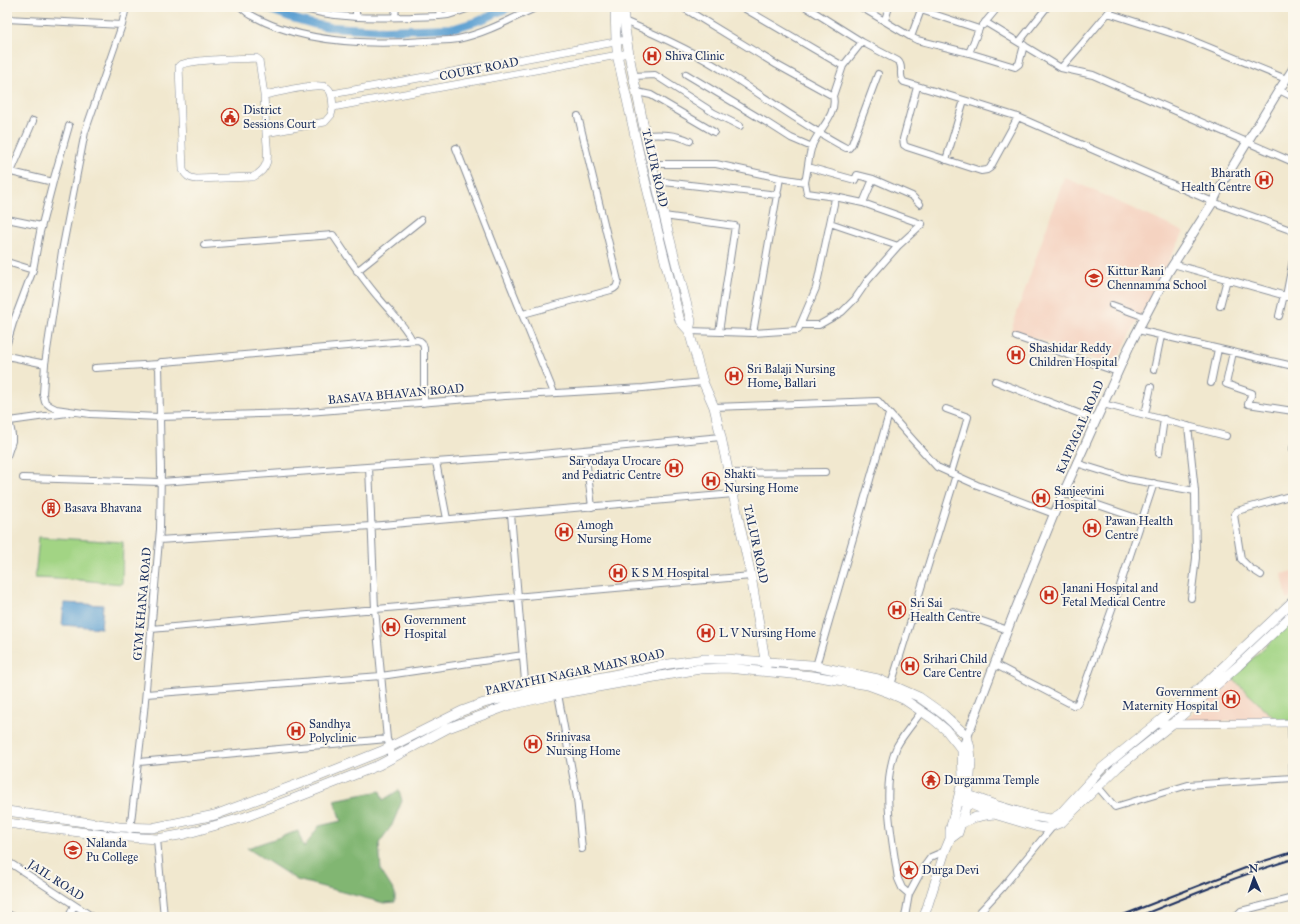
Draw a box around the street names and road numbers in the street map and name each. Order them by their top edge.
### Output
street label: COURT ROAD [438,54,520,84]
street label: TALUR ROAD [639,127,671,209]
street label: KAPPAGAL ROAD [1053,378,1107,476]
street label: BASAVA BHAVAN ROAD [327,381,465,407]
street label: TALUR ROAD [741,503,771,585]
street label: GYM KHANA ROAD [130,547,154,661]
street label: PARVATHI NAGAR MAIN ROAD [484,646,666,698]
street label: JAIL ROAD [23,856,87,904]

